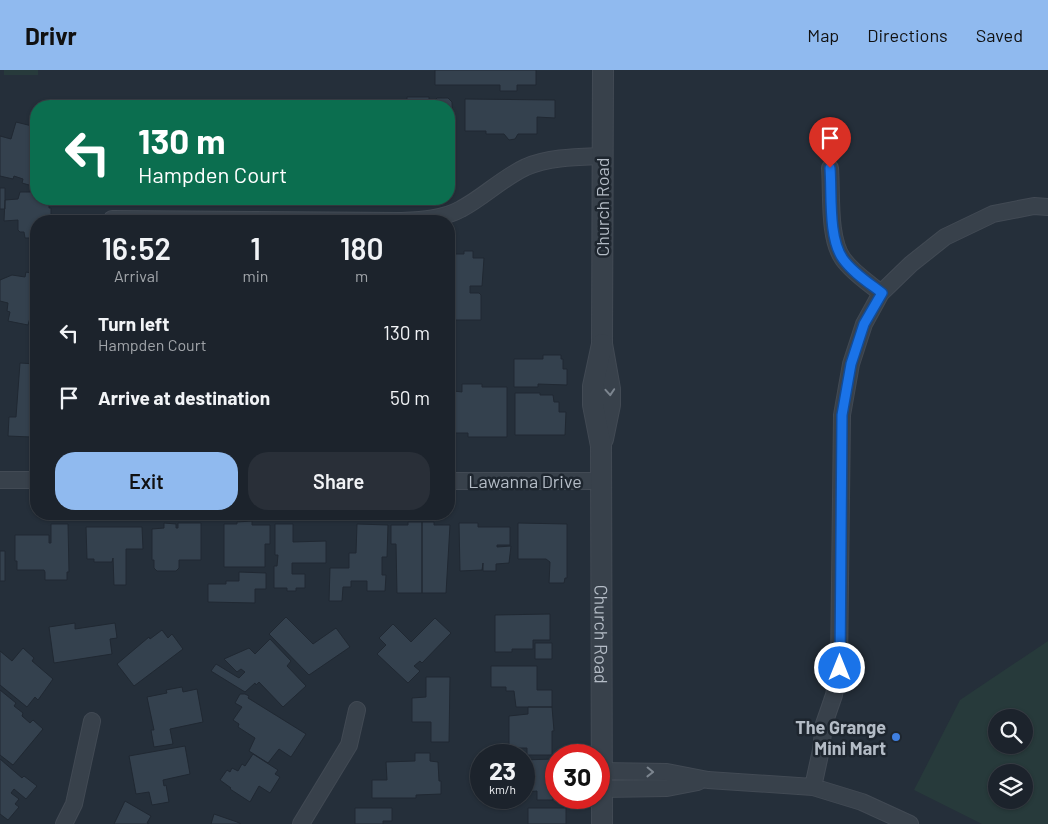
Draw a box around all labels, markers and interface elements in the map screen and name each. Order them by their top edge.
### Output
text: Drivr [25,21,77,50]
text: Map [807,24,839,46]
text: Directions [867,24,948,46]
text: Saved [976,24,1023,46]
pin [809,117,851,168]
text: 130 m [138,119,225,161]
icon: left [55,120,120,185]
icon: arrive [816,124,844,152]
street label: Church Road [591,157,613,257]
text: Hampden Court [138,161,287,187]
text: 16:52 [101,230,171,266]
text: 1 [250,230,261,266]
text: 180 [340,230,384,266]
text: Arrival [114,266,159,285]
text: min [242,266,268,285]
text: m [355,266,368,285]
text: Turn left [98,312,169,335]
icon: left [55,319,83,347]
text: 130 m [383,321,430,344]
text: Hampden Court [98,335,207,354]
icon: arrive [55,384,83,412]
text: Arrive at destination [98,386,270,409]
text: 50 m [390,386,430,409]
one-way arrow [604,388,615,396]
button: Exit [55,452,238,510]
button: Share [248,452,430,510]
street label: Lawanna Drive [468,470,582,492]
street label: Church Road [590,585,613,684]
position arrow [813,641,865,693]
map controls [988,709,1033,809]
button: search [988,709,1033,754]
place label: The Grange Mini Mart [795,716,886,759]
marker: The Grange Mini Mart [890,731,902,743]
speed limit sign: 30 [545,744,610,809]
text: 23 [489,755,516,785]
button: layers [988,764,1033,809]
one-way arrow [647,767,655,777]
text: km/h [489,782,516,796]

